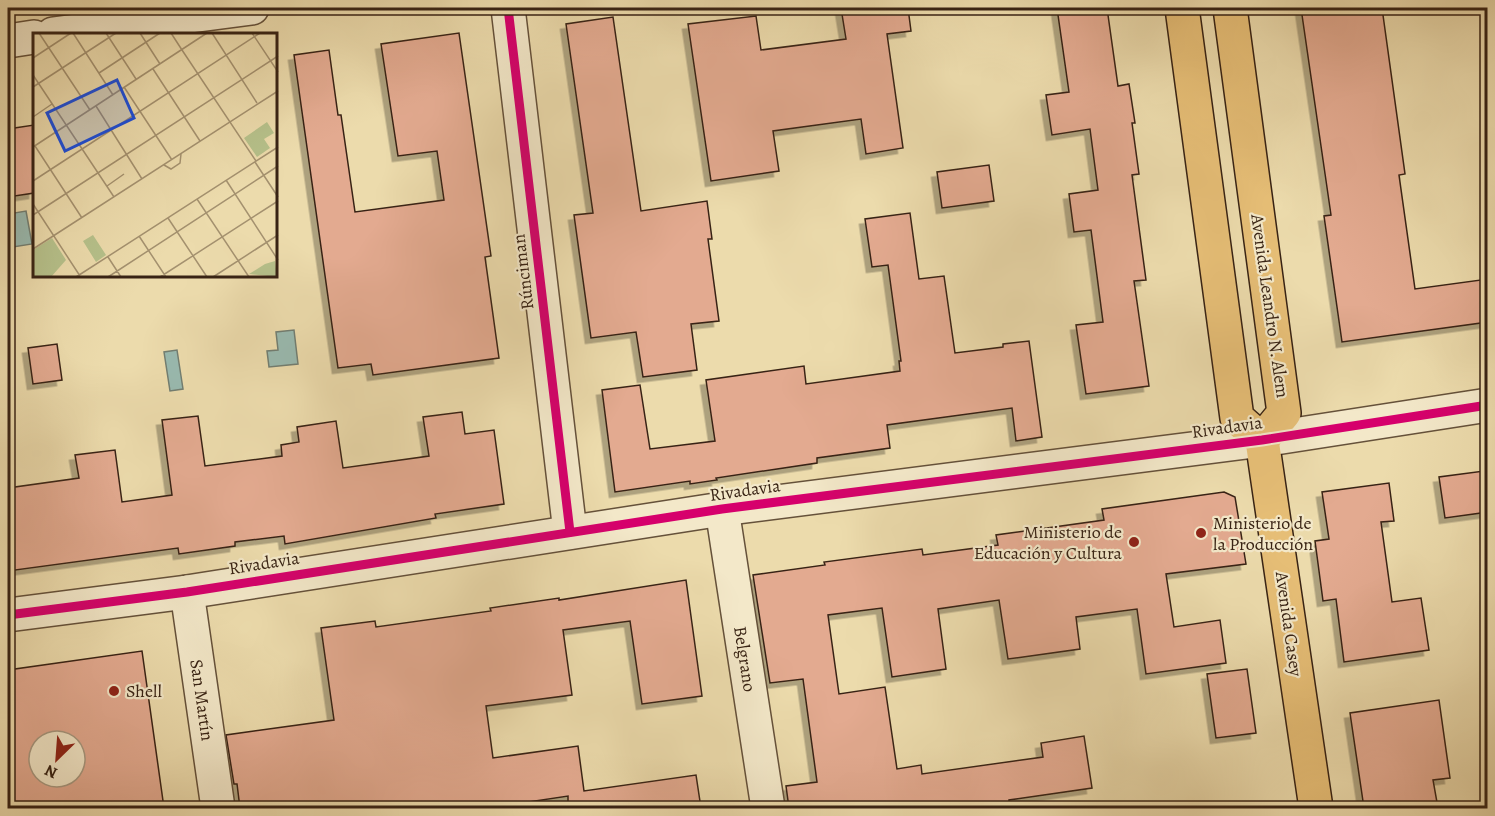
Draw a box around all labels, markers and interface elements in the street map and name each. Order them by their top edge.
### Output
inset map [33,33,278,278]
street label: Avenida Leandro N. Alem [1245,211,1295,400]
street label: Rúnciman [506,233,540,311]
street label: Rivadavia [1190,410,1265,444]
street label: Rivadavia [708,473,783,507]
place label: Ministerio de la Producción [1213,511,1313,556]
place label: Ministerio de Educación y Cultura [974,520,1123,565]
marker: Ministerio de la Producción [1194,526,1208,540]
marker: Ministerio de Educación y Cultura [1127,535,1141,549]
street label: Rivadavia [227,545,302,580]
street label: Avenida Casey [1270,569,1308,679]
street label: Belgrano [728,625,762,693]
street label: San Martín [184,658,220,743]
place label: Shell [126,679,162,703]
marker: Shell [107,684,121,698]
north arrow [27,729,87,789]
text: N [41,759,61,784]

